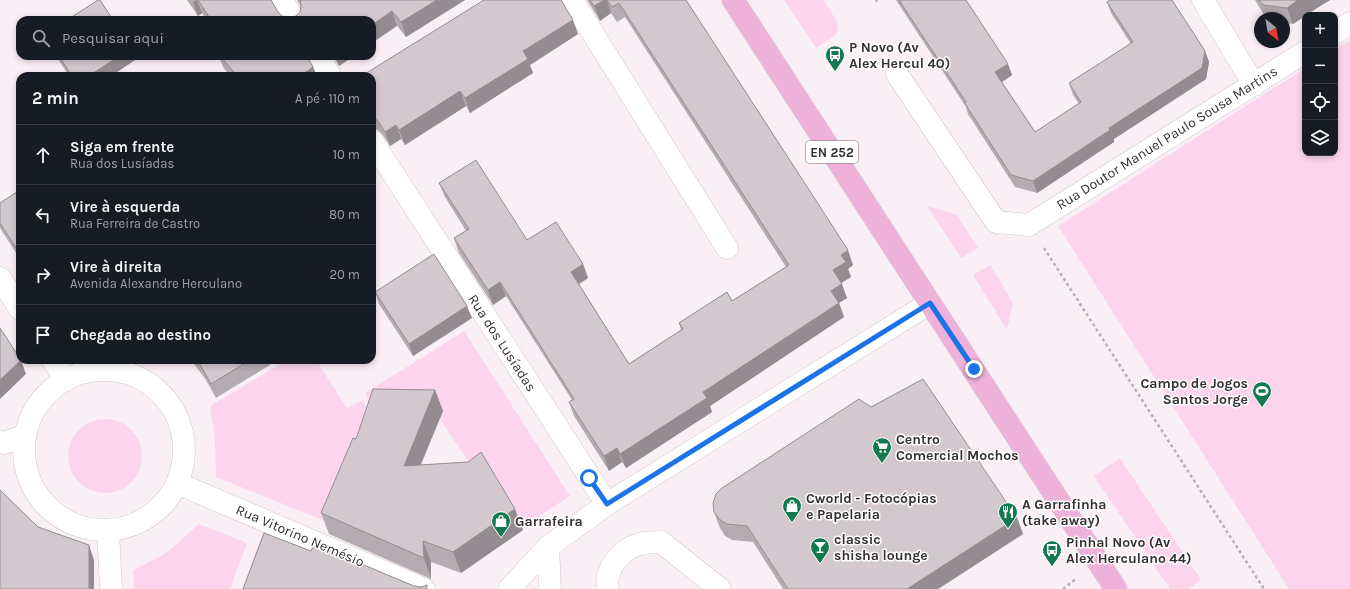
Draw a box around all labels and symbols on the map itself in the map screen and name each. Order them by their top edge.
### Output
north arrow [1254,12,1290,48]
place label: P Novo (Av Alex Hercul 40) [849,39,950,72]
bus stop icon: P Novo (Av Alex Hercul 40) [824,44,846,72]
street label: Rua Doutor Manuel Paulo Sousa Martins [1053,63,1281,213]
road number: EN 252 [806,141,858,163]
street label: Rua dos Lusíadas [464,291,540,395]
route end [965,360,983,378]
place label: Campo de Jogos Santos Jorge [1141,375,1248,408]
sports icon: Campo de Jogos Santos Jorge [1251,380,1273,408]
place label: Centro Comercial Mochos [896,431,1019,464]
supermarket icon: Centro Comercial Mochos [871,436,893,464]
route start [580,469,598,487]
place label: Cworld - Fotocópias e Papelaria [806,490,937,523]
shop icon: Cworld - Fotocópias e Papelaria [781,495,803,523]
place label: A Garrafinha (take away) [1022,496,1107,529]
street label: Rua Vitorino Nemésio [233,501,367,571]
restaurant icon: A Garrafinha (take away) [997,501,1019,529]
shop icon: Garrafeira [490,510,512,538]
place label: Garrafeira [515,513,583,530]
place label: classic shisha lounge [834,531,928,564]
place label: Pinhal Novo (Av Alex Herculano 44) [1066,534,1192,567]
bar icon: classic shisha lounge [809,536,831,564]
bus stop icon: Pinhal Novo (Av Alex Herculano 44) [1041,539,1063,567]

